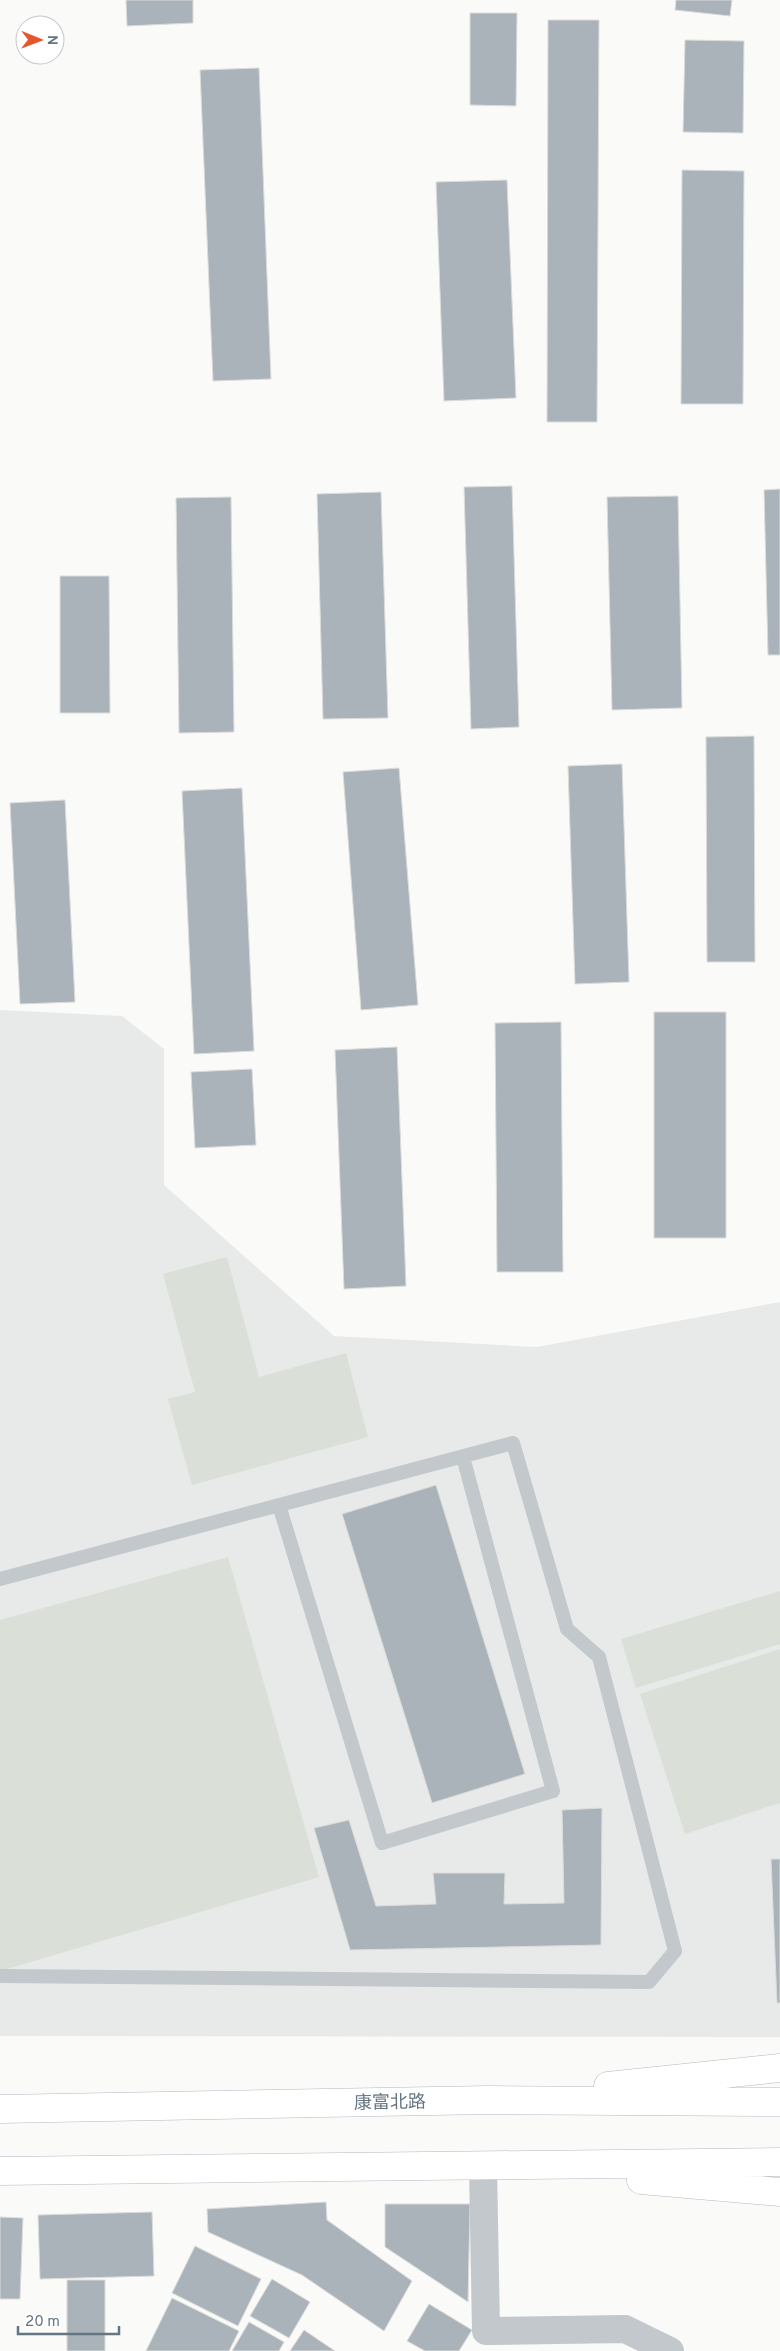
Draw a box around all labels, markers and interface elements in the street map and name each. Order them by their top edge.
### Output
north arrow [15,15,65,65]
text: N [43,35,60,45]
street label: 康富北路 [354,2091,426,2116]
scale bar [18,2304,119,2336]
text: 20 m [25,2313,60,2332]

